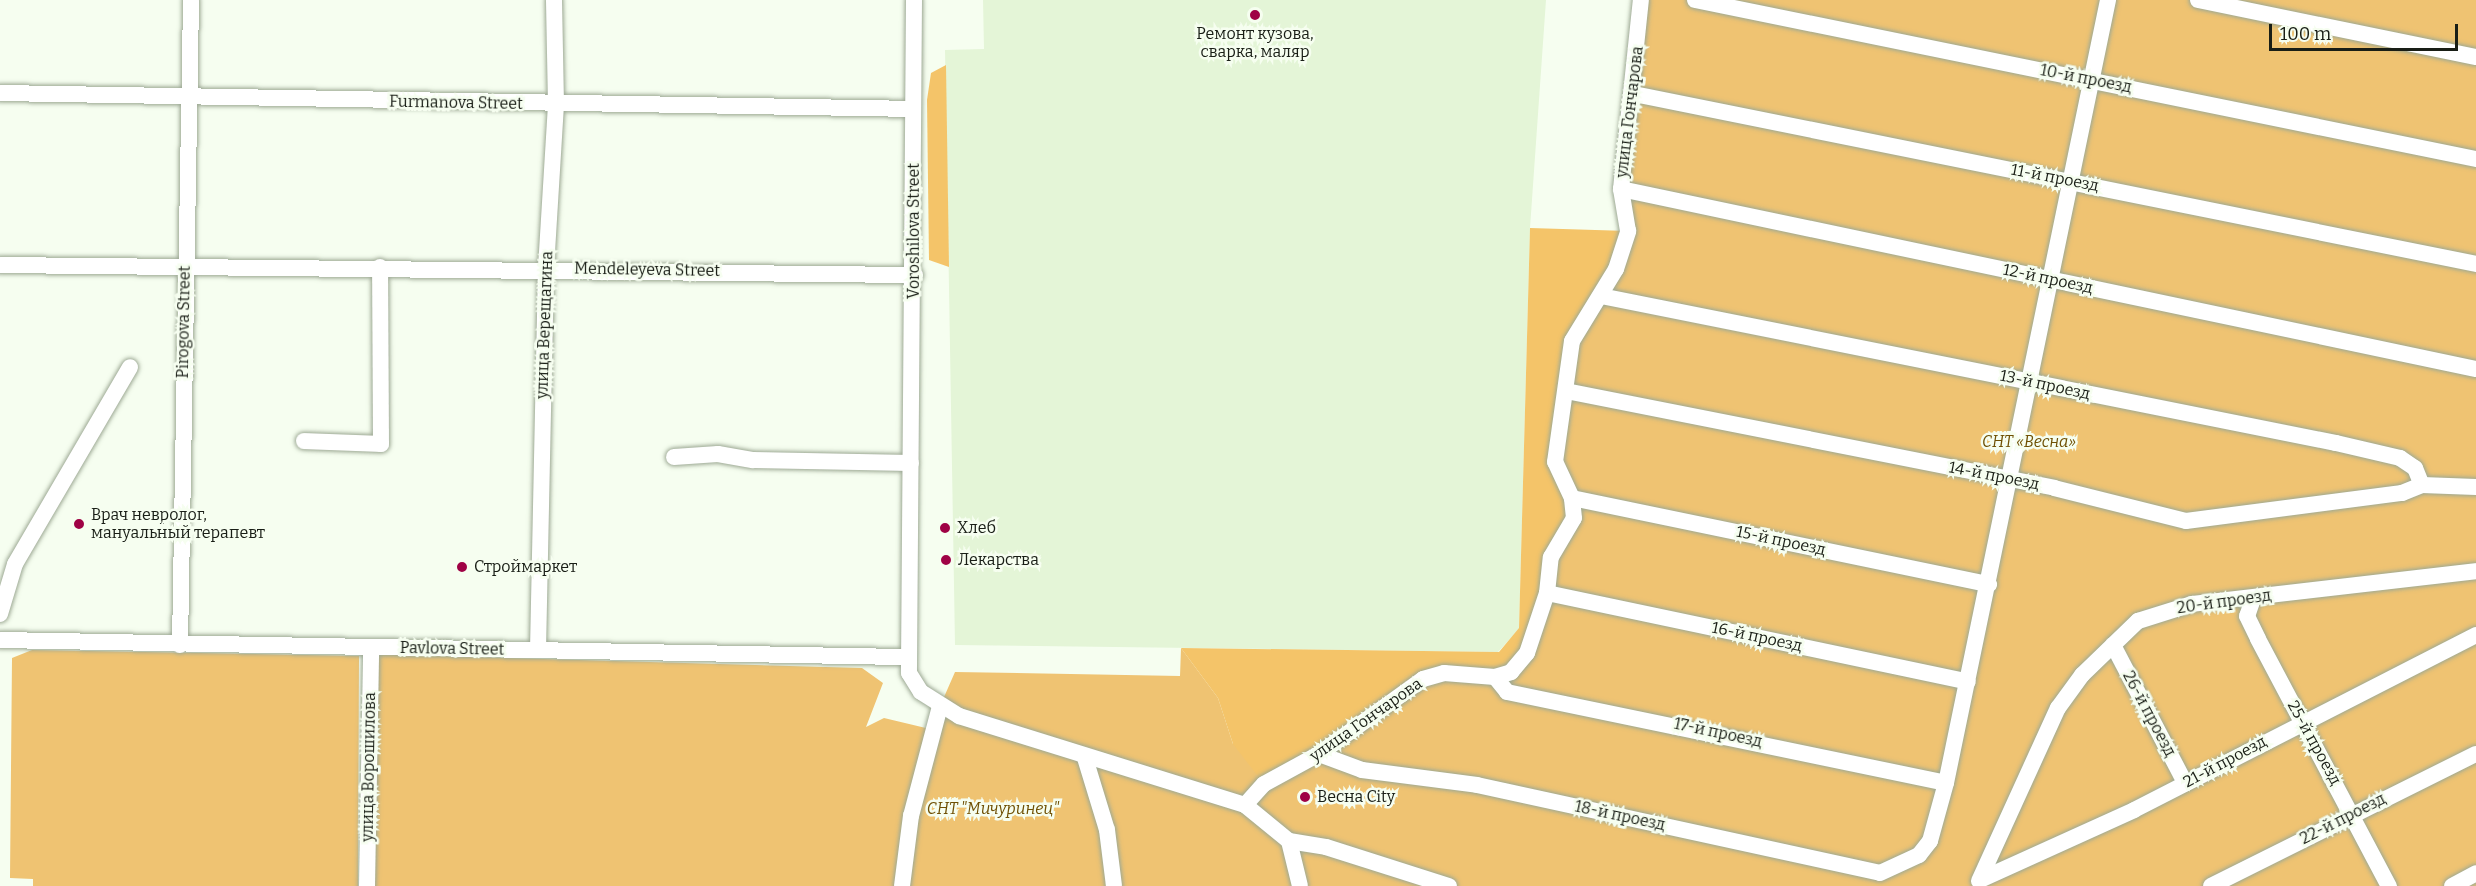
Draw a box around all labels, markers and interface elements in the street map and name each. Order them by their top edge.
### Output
marker: Ремонт кузова, сварка, маляр [1248,8,1262,22]
scale bar [2272,12,2461,50]
text: 100 m [2280,23,2331,45]
place label: Ремонт кузова, сварка, маляр [1196,24,1314,62]
street label: улица Гончарова [1612,45,1648,179]
street label: 10-й проезд [2039,61,2133,97]
street label: Furmanova Street [389,92,523,114]
street label: 11-й проезд [2009,160,2101,196]
street label: Voroshilova Street [904,163,924,299]
street label: улица Верещагина [533,251,557,399]
street label: Mendeleyeva Street [574,259,720,281]
street label: 12-й проезд [2001,260,2095,298]
street label: Pirogova Street [173,265,195,379]
street label: 13-й проезд [1998,366,2092,404]
park label: СНТ «Весна» [1982,432,2076,452]
street label: 14-й проезд [1947,458,2041,494]
place label: Врач невролог, мануальный терапевт [91,505,265,543]
marker: Врач невролог, мануальный терапевт [72,517,86,531]
place label: Хлеб [957,518,996,538]
marker: Хлеб [938,521,952,535]
street label: 15-й проезд [1734,522,1828,560]
place label: Лекарства [958,550,1039,570]
marker: Лекарства [939,553,953,567]
place label: Строймаркет [474,557,577,577]
marker: Строймаркет [455,560,469,574]
street label: 20-й проезд [2176,586,2272,618]
street label: 16-й проезд [1710,618,1804,656]
street label: Pavlova Street [400,638,504,660]
street label: 26-й проезд [2118,668,2180,760]
street label: улица Гончарова [1306,674,1426,766]
street label: улица Ворошилова [358,692,380,842]
street label: 25-й проезд [2283,698,2345,788]
street label: 17-й проезд [1672,714,1764,752]
street label: 21-й проезд [2180,732,2270,792]
place label: Весна City [1317,787,1395,807]
street label: 22-й проезд [2297,789,2389,849]
marker: Весна City [1298,790,1312,804]
street label: 18-й проезд [1573,797,1667,835]
park label: СНТ "Мичуринец" [927,799,1059,819]

